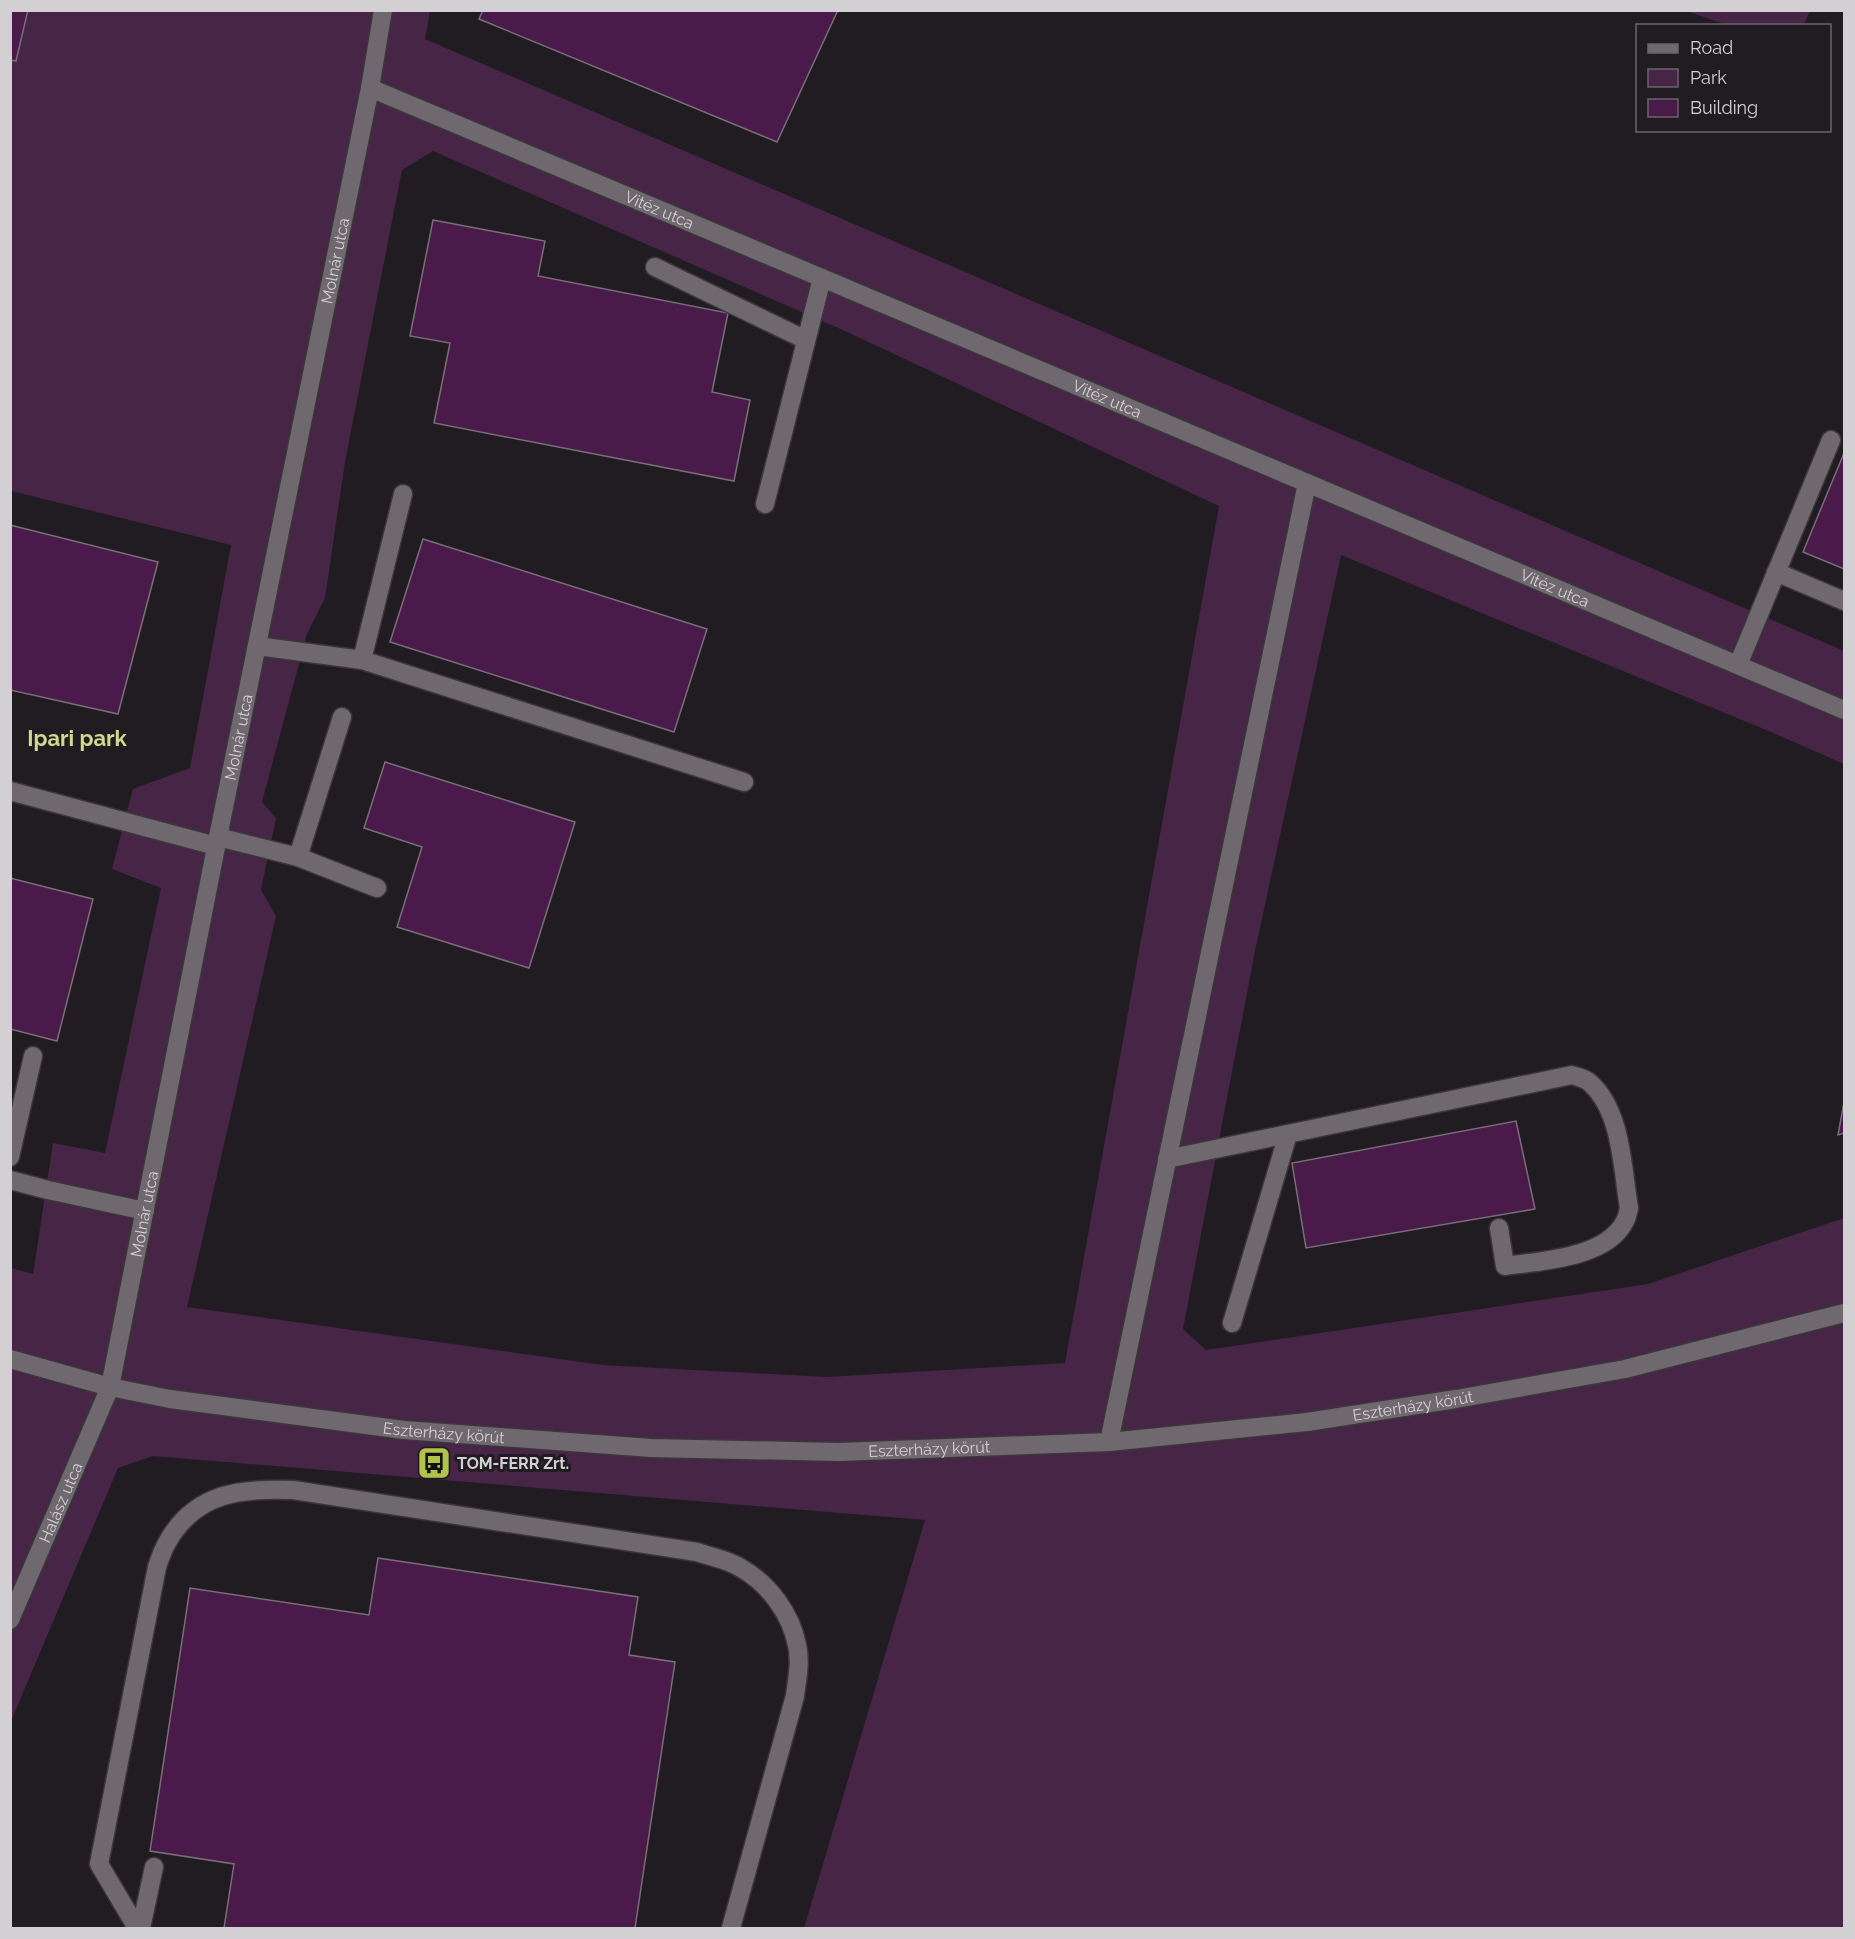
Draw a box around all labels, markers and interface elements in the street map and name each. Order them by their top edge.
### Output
legend [1636,24,1831,132]
text: Road [1690,37,1733,58]
text: Park [1690,67,1727,88]
text: Building [1690,97,1758,118]
street label: Vitéz utca [622,187,697,233]
street label: Molnár utca [317,216,353,306]
street label: Vitéz utca [1070,376,1144,422]
street label: Vitéz utca [1517,565,1592,611]
street label: Molnár utca [221,692,257,782]
district label: Ipari park [27,725,128,751]
street label: Molnár utca [127,1169,162,1259]
street label: Eszterházy körút [1351,1387,1475,1425]
street label: Eszterházy körút [382,1418,506,1447]
street label: Eszterházy körút [868,1437,991,1461]
bus stop icon: TOM-FERR Zrt. [416,1445,452,1481]
place label: TOM-FERR Zrt. [457,1454,569,1473]
street label: Halász utca [35,1460,87,1546]

